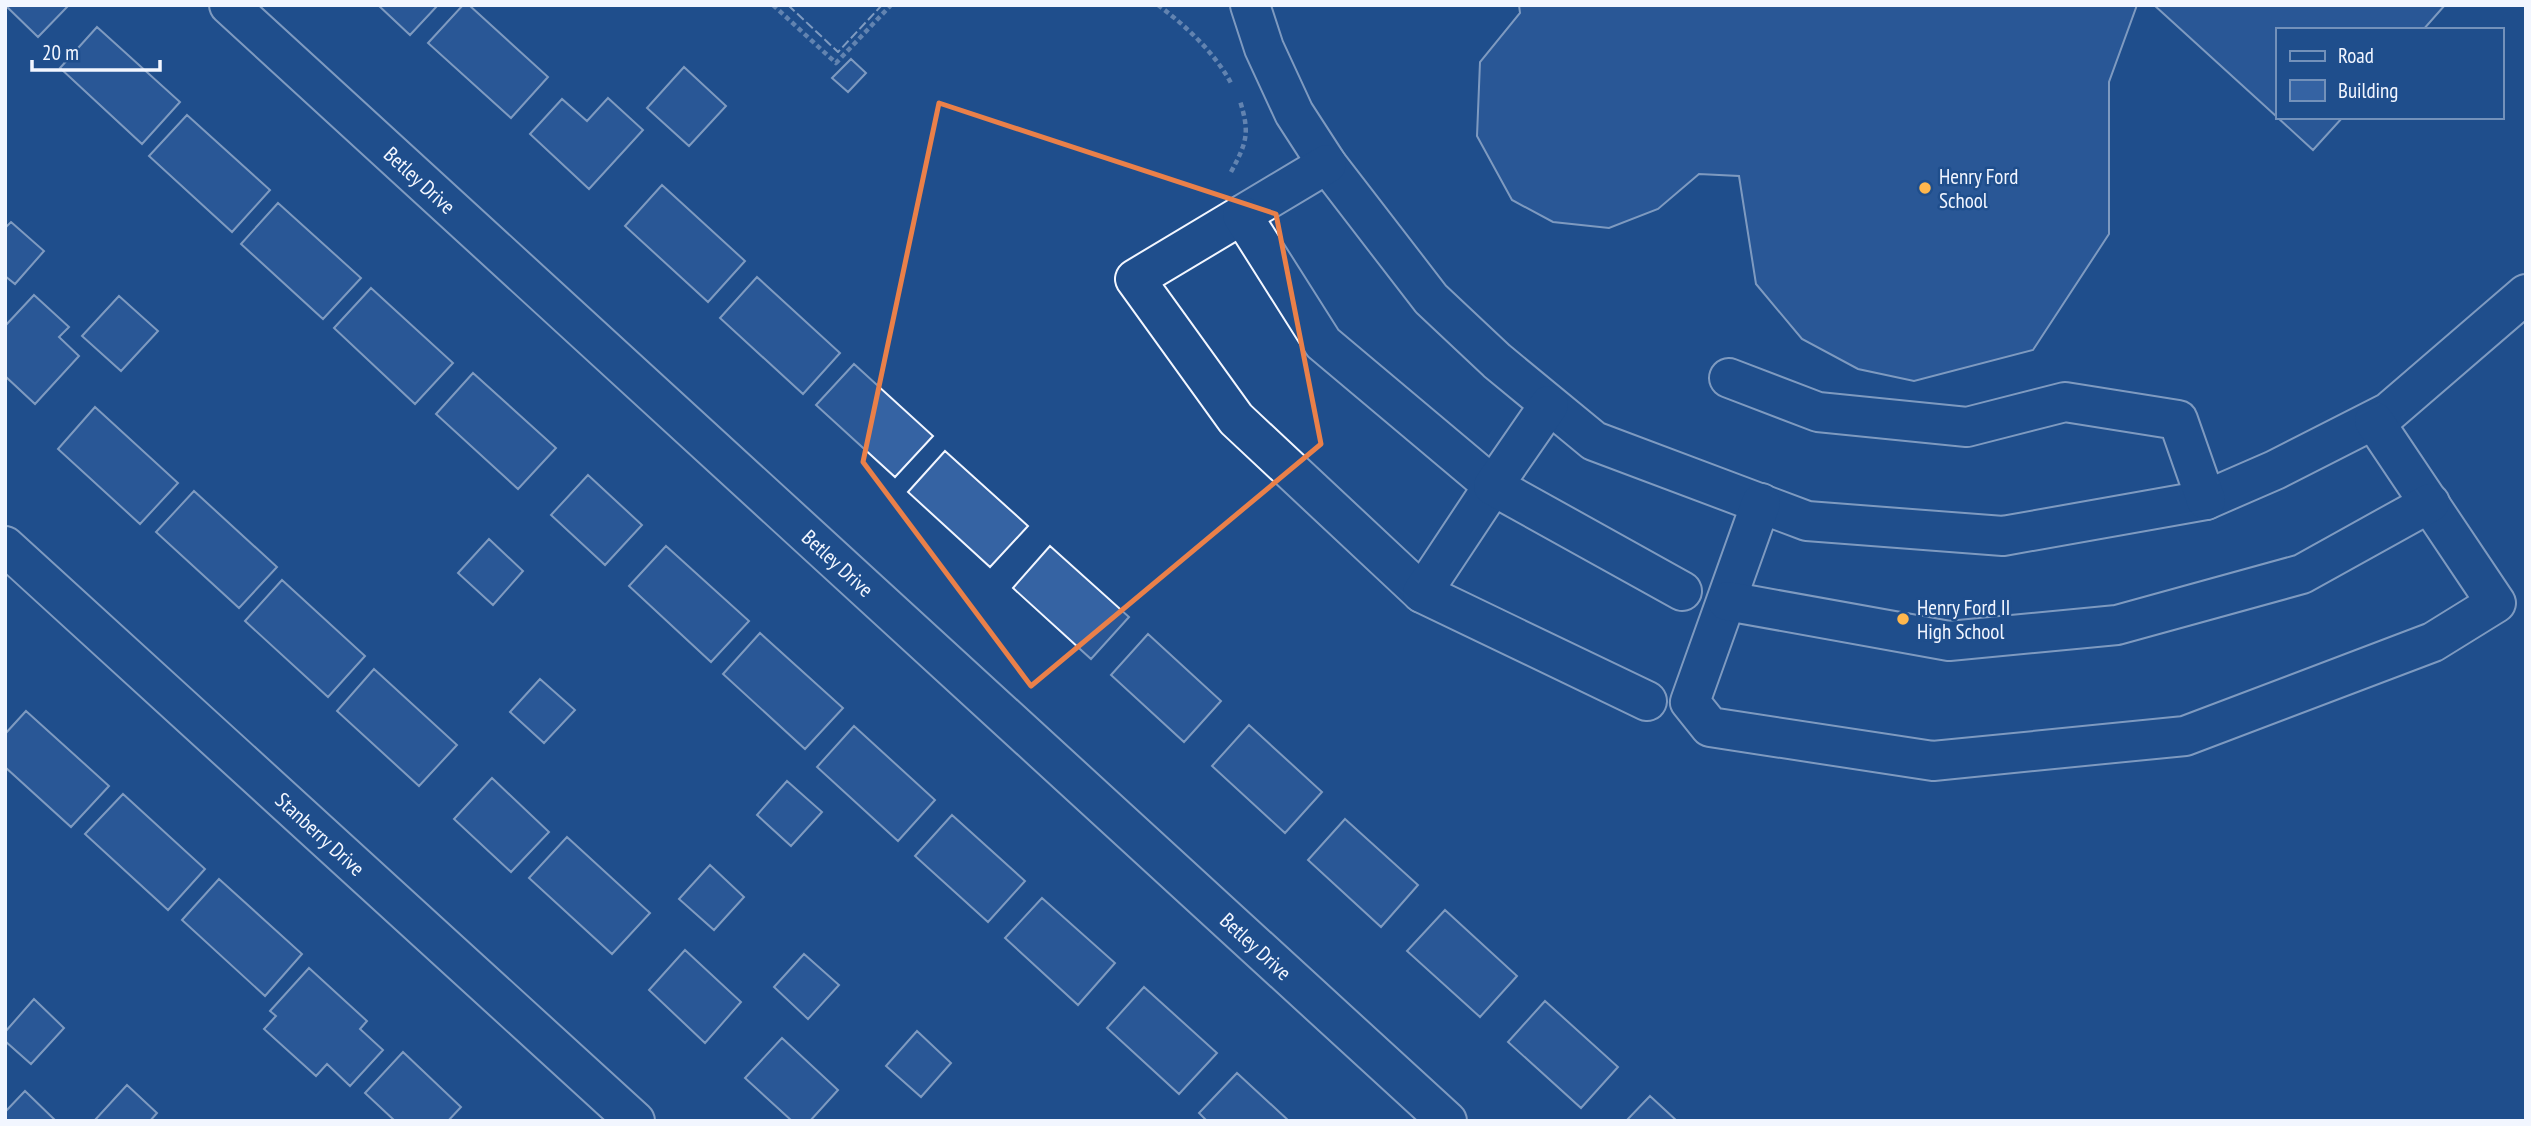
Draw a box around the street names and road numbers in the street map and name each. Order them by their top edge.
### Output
street label: Betley Drive [379,140,461,220]
street label: Betley Drive [797,523,879,603]
street label: Stanberry Drive [270,786,371,881]
street label: Betley Drive [1215,907,1297,986]

